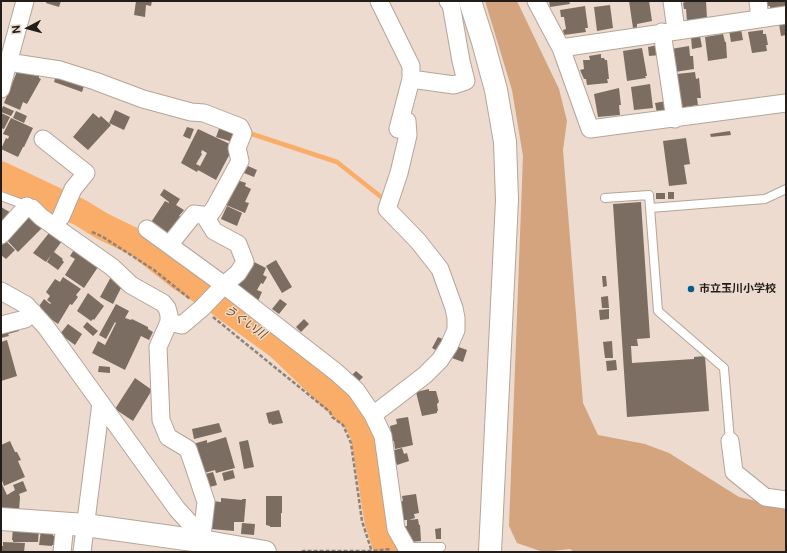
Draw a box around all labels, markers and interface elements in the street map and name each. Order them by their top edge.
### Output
north arrow [8,8,48,48]
text: N [10,24,22,34]
place label: 市立玉川小学校 [699,282,776,296]
marker: 市立玉川小学校 [686,284,696,294]
water label: うぐい川 [221,302,269,342]

